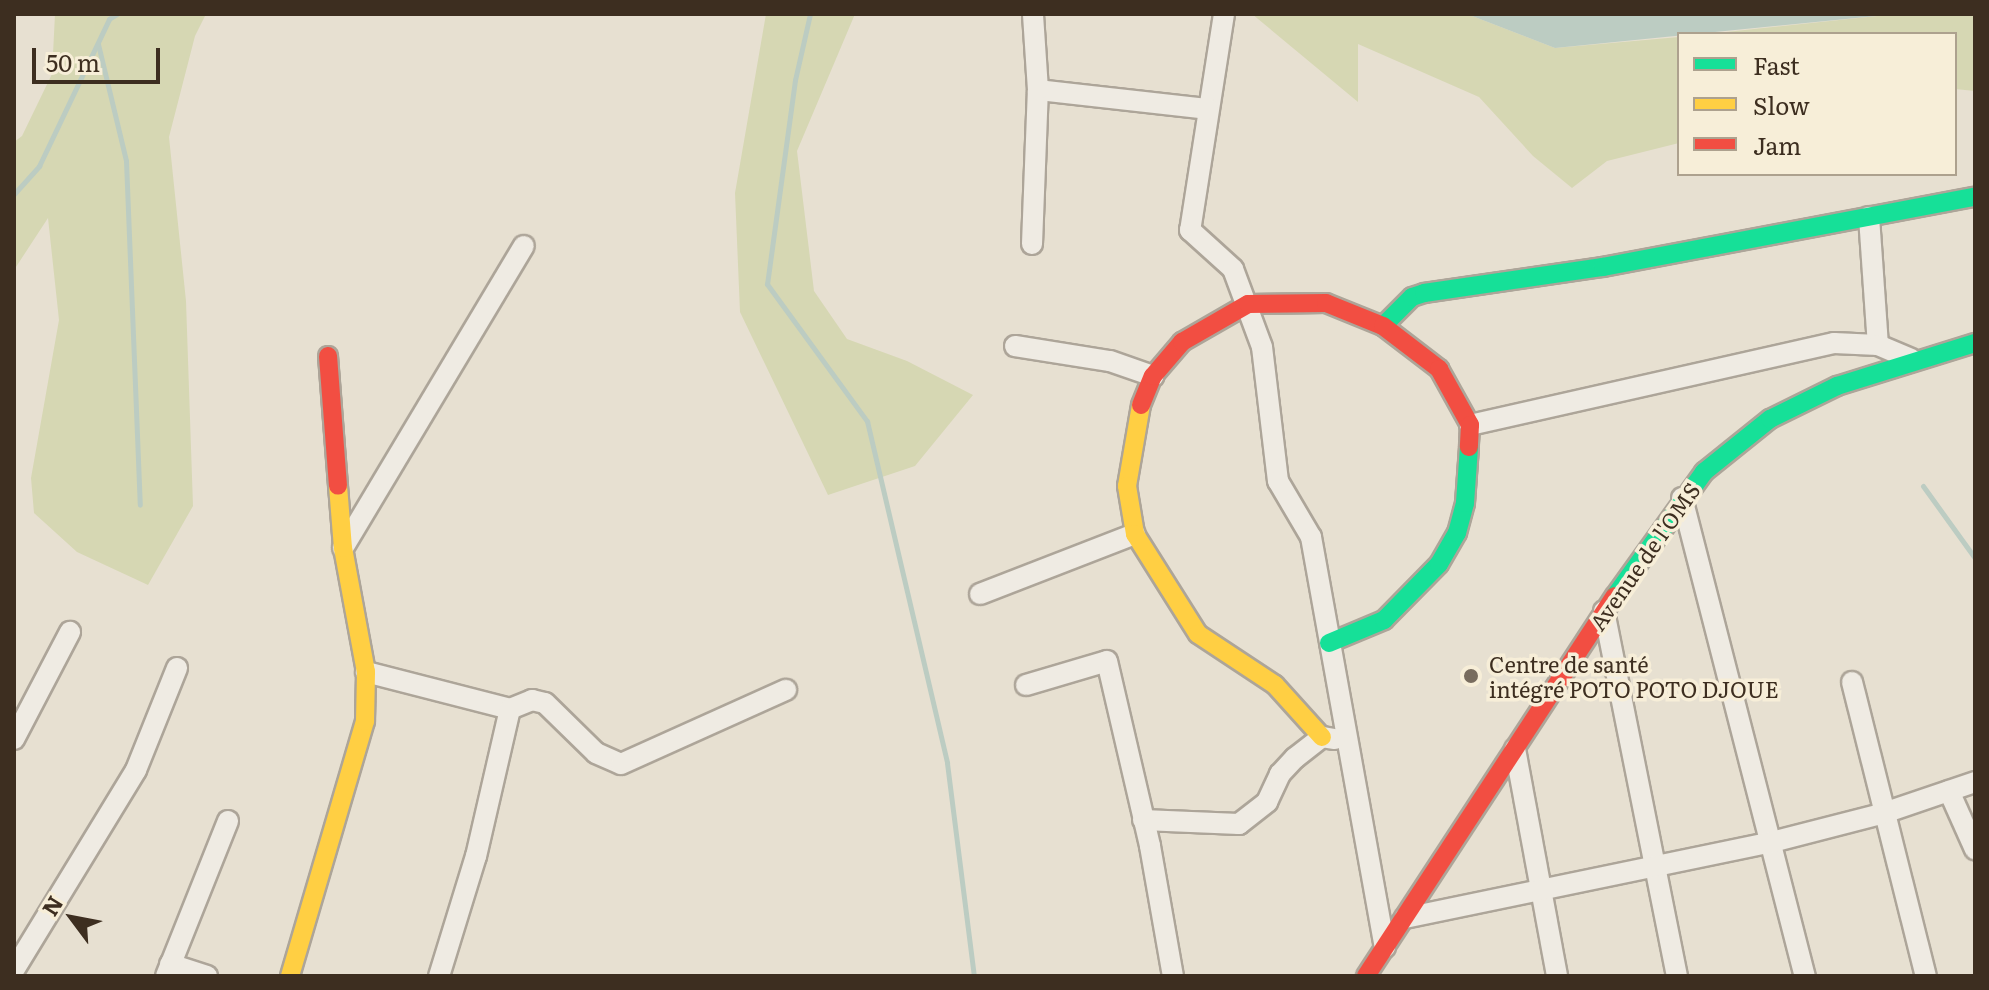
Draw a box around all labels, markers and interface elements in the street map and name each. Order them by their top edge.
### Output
scale bar [36,32,164,82]
legend [1677,32,1957,176]
text: 50 m [46,44,100,79]
text: Fast [1753,47,1800,82]
text: Slow [1753,87,1810,122]
text: Jam [1753,127,1801,162]
street label: Avenue de l'OMS [1583,477,1705,635]
place label: Centre de santé intégré POTO POTO DJOUE [1489,650,1779,702]
marker: Centre de santé intégré POTO POTO DJOUE [1460,665,1482,687]
north arrow [32,878,112,958]
text: N [32,888,70,922]

